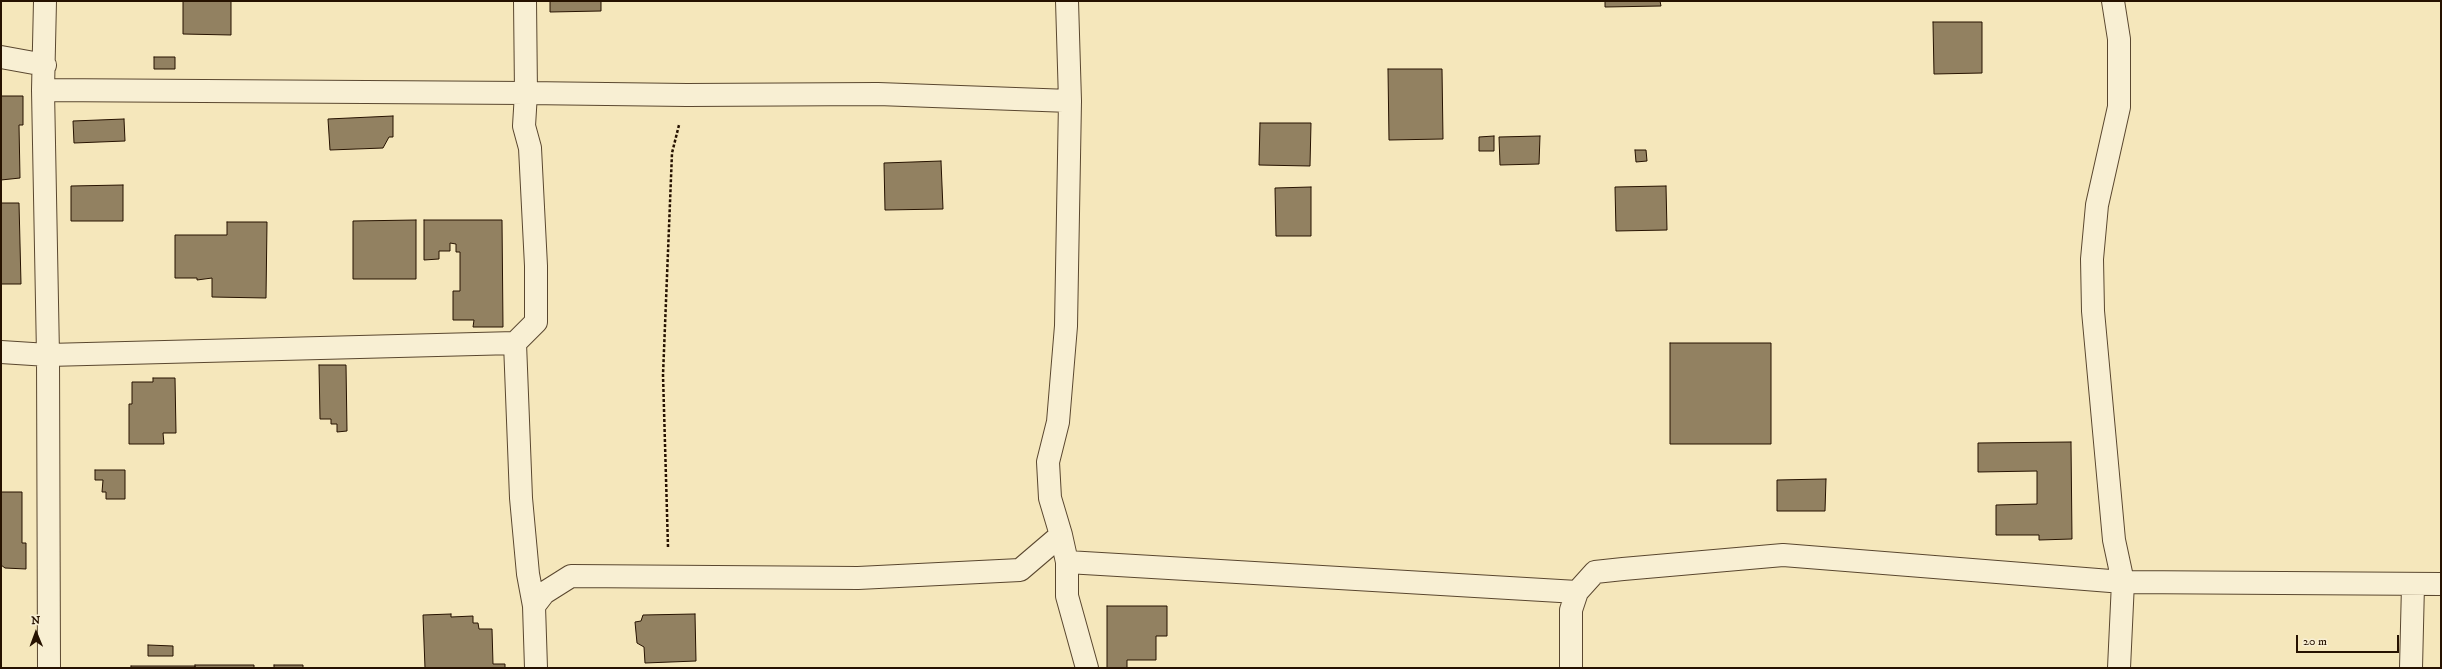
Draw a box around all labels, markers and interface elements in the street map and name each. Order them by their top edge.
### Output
north arrow [16,613,56,653]
text: N [31,614,40,628]
scale bar [2298,627,2401,653]
text: 20 m [2303,634,2327,649]

